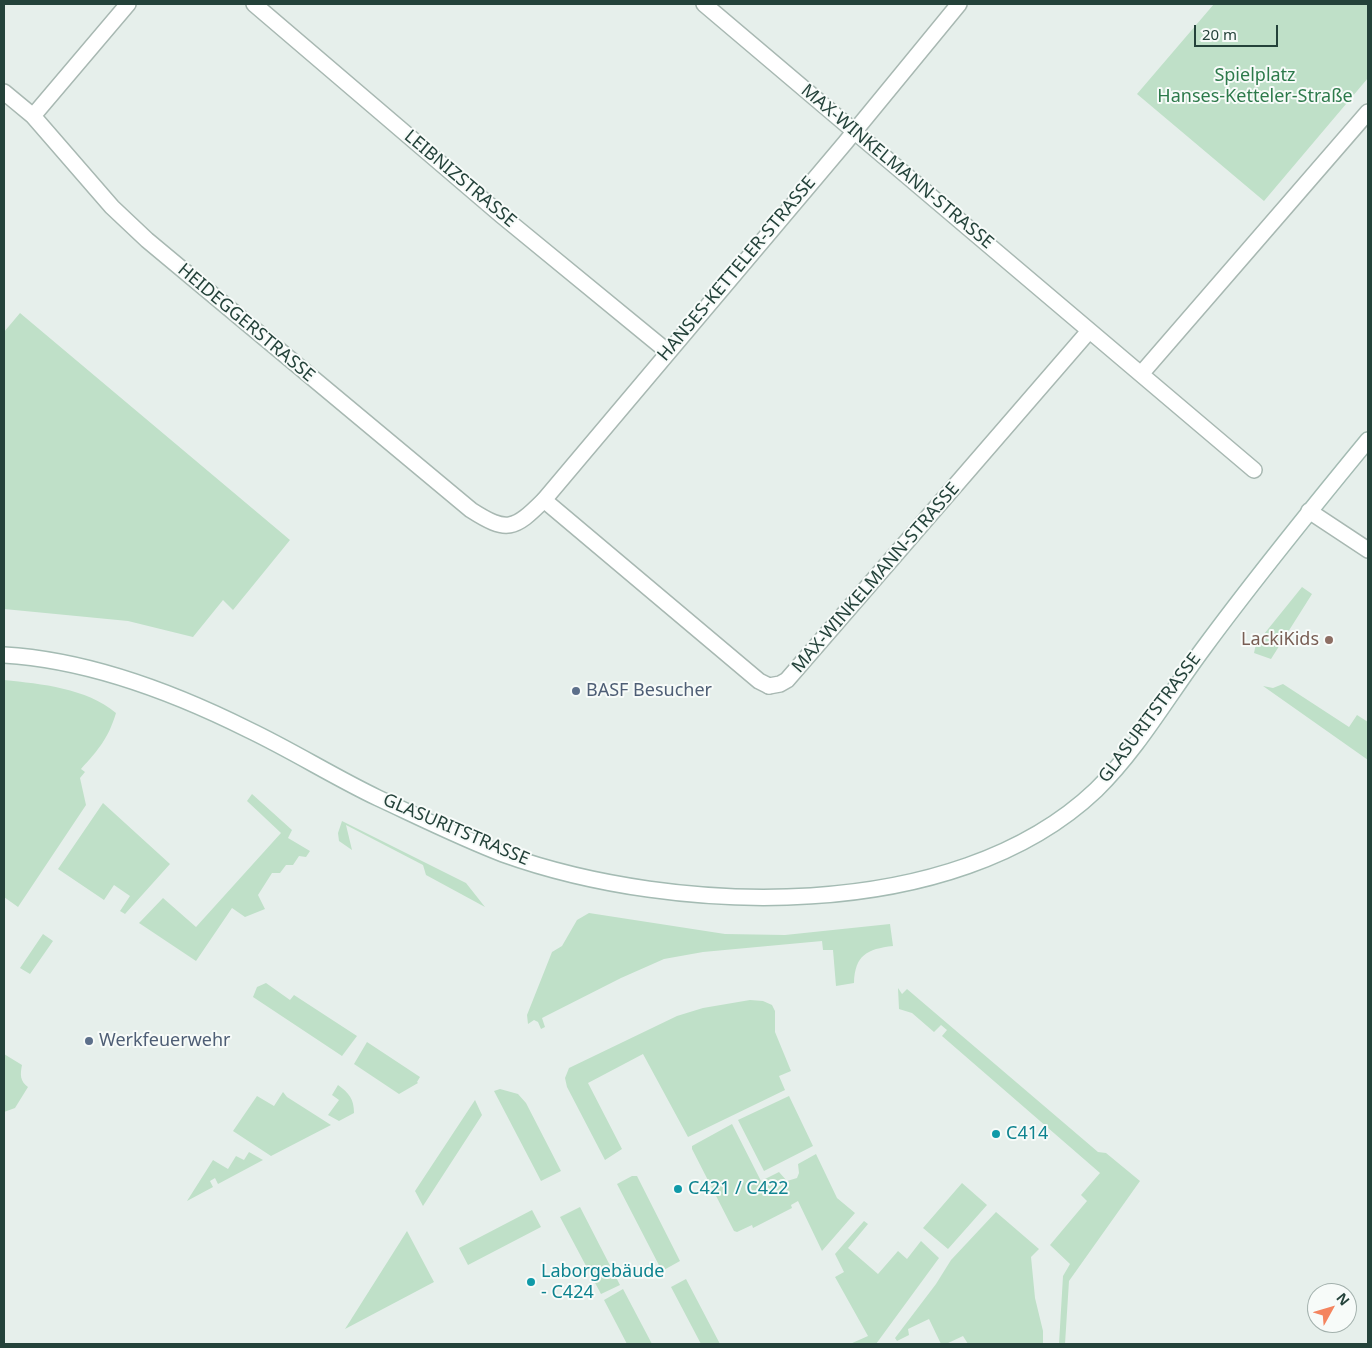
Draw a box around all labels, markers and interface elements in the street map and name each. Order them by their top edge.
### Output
scale bar [1197,15,1281,47]
text: 20 m [1202,24,1237,44]
park label: Spielplatz Hanses-Ketteler-Straße [1157,65,1353,108]
street label: MAX-WINKELMANN-STRASSE [796,80,998,254]
street label: LEIBNIZSTRASSE [400,126,520,232]
street label: HANSES-KETTELER-STRASSE [653,172,821,366]
street label: HEIDEGGERSTRASSE [173,259,319,387]
street label: MAX-WINKELMANN-STRASSE [788,479,964,677]
place label: LackiKids [1241,629,1319,651]
marker: LackiKids [1323,634,1335,646]
street label: GLASURITSTRASSE [1094,649,1206,787]
place label: BASF Besucher [586,680,712,702]
marker: BASF Besucher [570,685,582,697]
street label: GLASURITSTRASSE [380,789,532,871]
place label: Werkfeuerwehr [99,1030,230,1052]
marker: Werkfeuerwehr [83,1035,95,1047]
place label: C414 [1006,1123,1048,1145]
marker: C414 [990,1128,1002,1140]
place label: C421 / C422 [688,1178,789,1200]
marker: C421 / C422 [672,1183,684,1195]
place label: Laborgebäude - C424 [541,1261,664,1304]
marker: Laborgebäude - C424 [525,1276,537,1288]
north arrow [1307,1283,1357,1333]
text: N [1332,1288,1354,1309]

